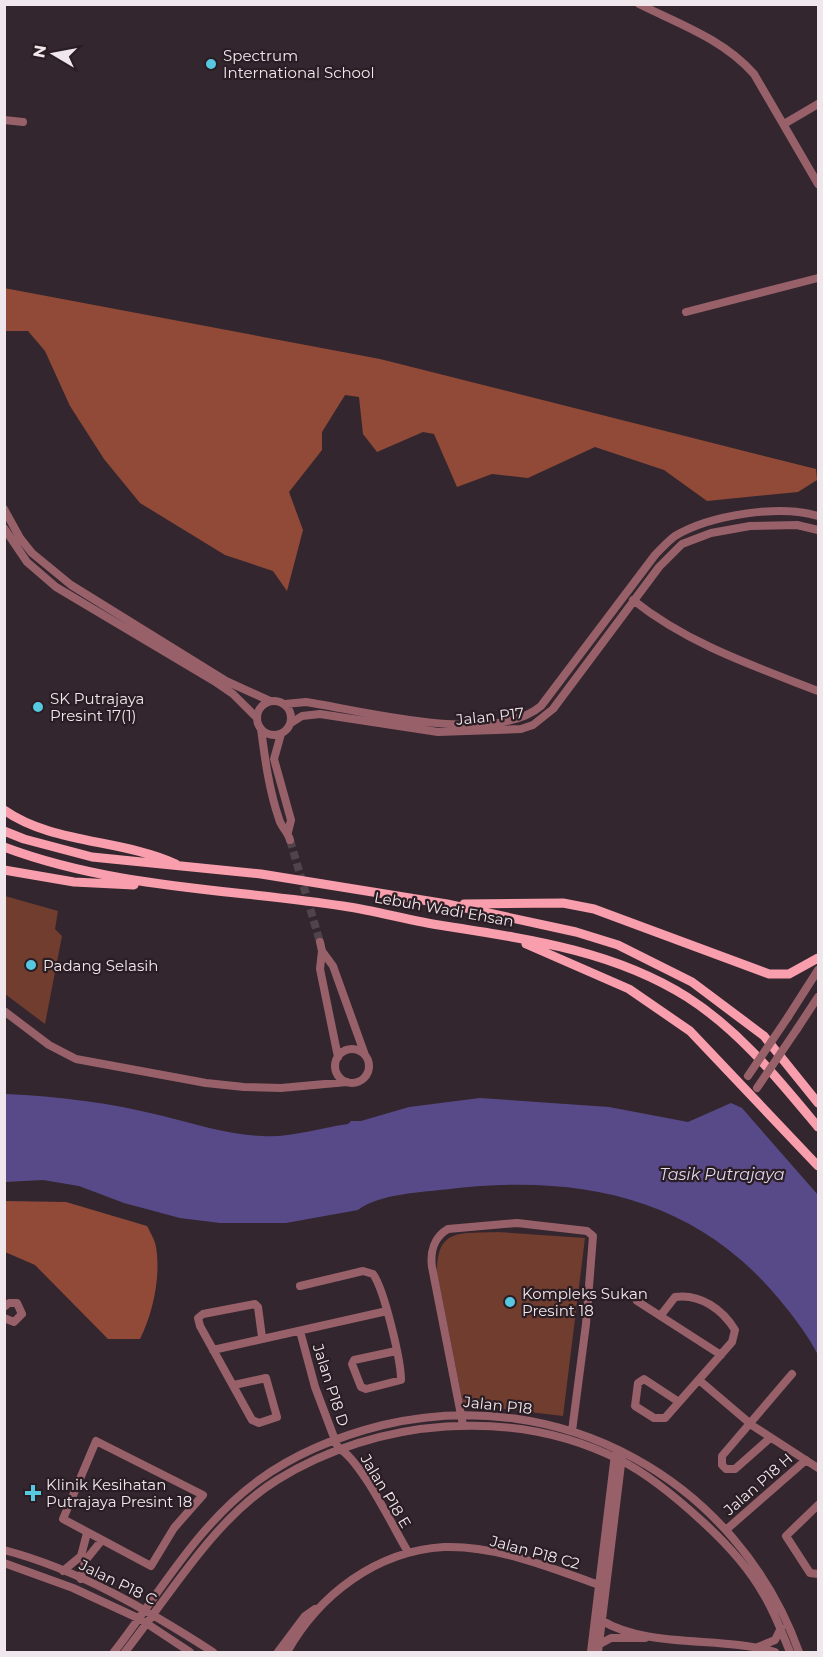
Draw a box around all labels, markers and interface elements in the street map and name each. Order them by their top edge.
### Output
north arrow [24,24,84,84]
text: N [29,43,50,60]
place label: Spectrum International School [223,46,374,82]
marker: Spectrum International School [204,57,218,71]
place label: SK Putrajaya Presint 17(1) [50,689,144,725]
marker: SK Putrajaya Presint 17(1) [31,700,45,714]
street label: Jalan P17 [454,703,525,729]
street label: Lebuh Wadi Ehsan [373,887,515,931]
place label: Padang Selasih [43,956,158,975]
marker: Padang Selasih [24,958,38,972]
water label: Tasik Putrajaya [659,1165,785,1184]
place label: Kompleks Sukan Presint 18 [522,1284,648,1320]
marker: Kompleks Sukan Presint 18 [503,1295,517,1309]
street label: Jalan P18 D [308,1341,353,1429]
street label: Jalan P18 [462,1392,533,1418]
street label: Jalan P18 H [719,1449,796,1520]
street label: Jalan P18 E [356,1450,416,1531]
place label: Klinik Kesihatan Putrajaya Presint 18 [46,1475,192,1511]
marker: Klinik Kesihatan Putrajaya Presint 18 [24,1484,42,1502]
street label: Jalan P18 C2 [487,1531,582,1573]
street label: Jalan P18 C [75,1555,160,1609]

